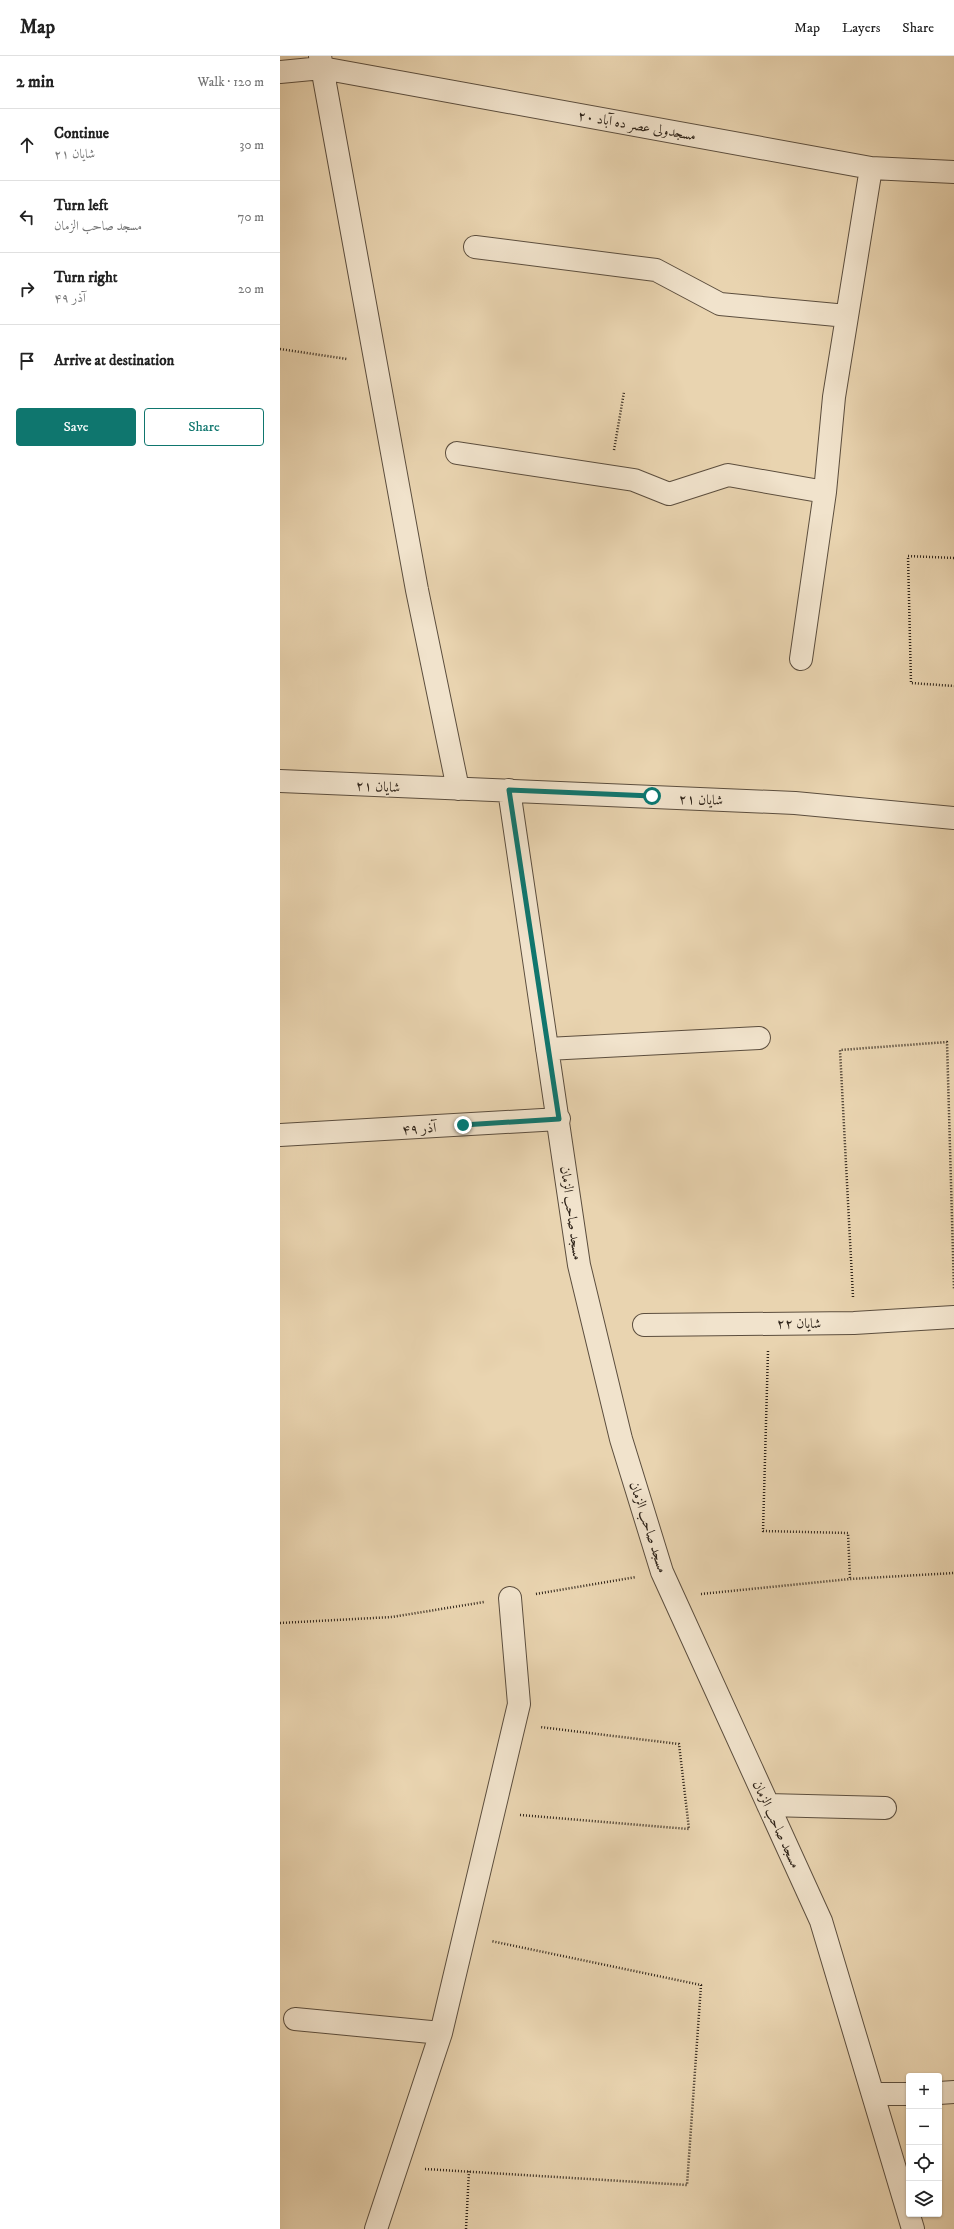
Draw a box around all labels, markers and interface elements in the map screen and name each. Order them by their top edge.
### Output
text: Map [20,16,55,39]
text: Map [794,19,820,37]
text: Layers [842,19,880,37]
text: Share [902,19,934,37]
text: 2 min [16,71,54,93]
text: Walk · 120 m [198,74,264,90]
street label: مسجدولی عصر ده آباد ۲۰ [576,107,697,145]
text: Continue [54,124,109,143]
icon: ahead [16,134,38,156]
text: 30 m [240,137,264,153]
text: شایان ۲۱ [54,146,95,162]
text: Turn left [54,196,108,215]
icon: left [16,206,38,228]
text: 70 m [238,209,264,225]
text: مسجد صاحب الزمان [54,218,142,234]
text: Turn right [54,268,117,287]
icon: right [16,278,38,300]
text: 20 m [238,281,264,297]
text: آذر ۴۹ [54,290,86,306]
icon: arrive [16,350,38,372]
text: Arrive at destination [54,351,174,370]
button: Save [16,408,136,446]
button: Share [144,408,264,446]
street label: شایان ۲۱ [355,777,401,797]
route start [643,787,661,805]
street label: شایان ۲۱ [678,790,724,810]
route end [454,1116,472,1134]
street label: آذر ۴۹ [401,1119,439,1139]
street label: مسجد صاحب الزمان [556,1165,587,1261]
street label: شایان ۲۲ [777,1315,821,1333]
street label: مسجد صاحب الزمان [625,1479,671,1575]
street label: مسجد صاحب الزمان [748,1778,804,1871]
map controls [906,2073,942,2217]
button: + [906,2073,942,2109]
button: − [906,2109,942,2145]
button: locate [906,2145,942,2181]
button: layers [906,2181,942,2217]

